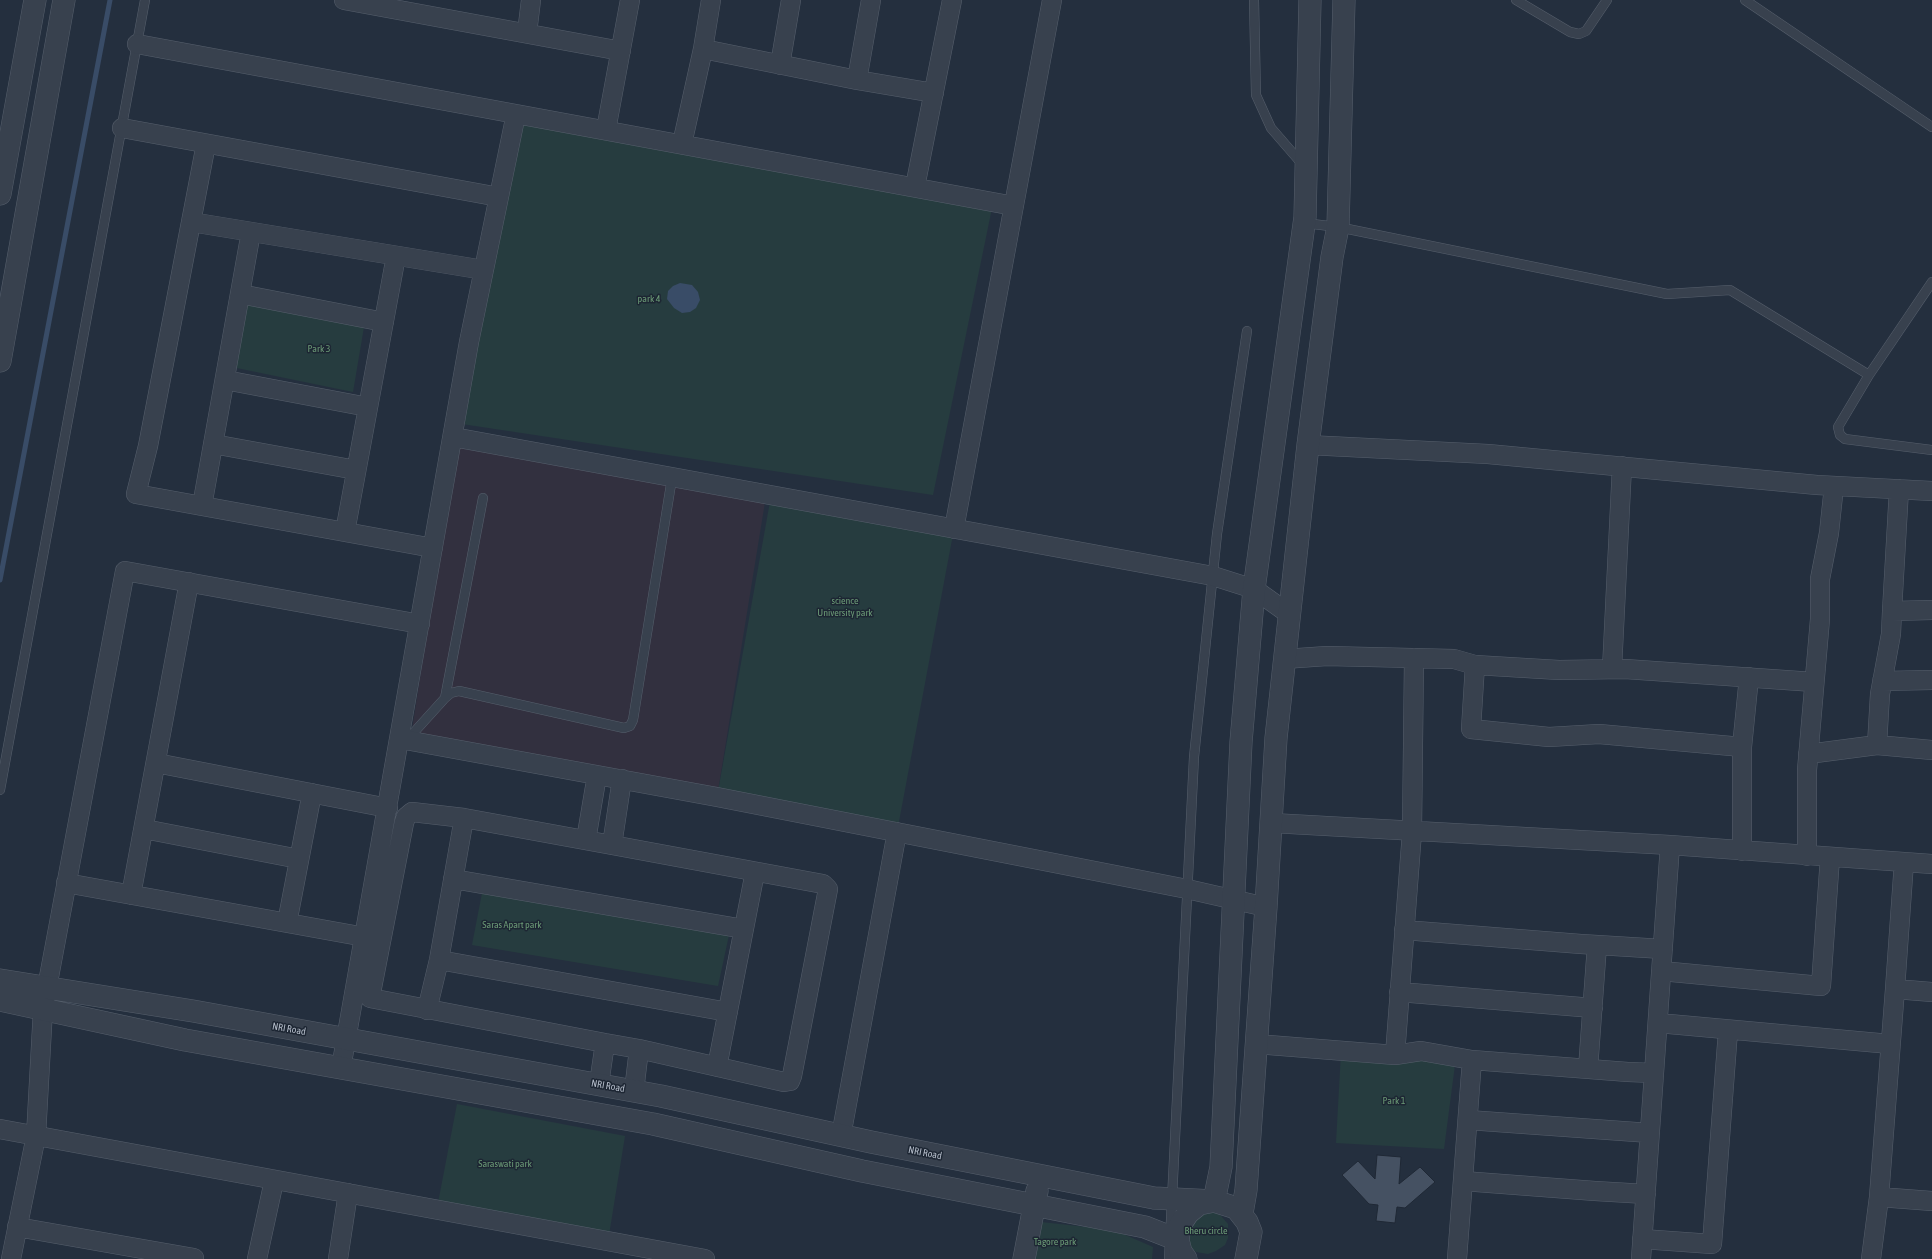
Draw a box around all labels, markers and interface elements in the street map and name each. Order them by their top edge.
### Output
park label: park 4 [638,293,660,305]
park label: Park 3 [308,343,330,355]
park label: science University park [817,595,873,618]
park label: Saras Apart park [482,919,542,931]
street label: NRI Road [271,1020,307,1038]
street label: NRI Road [590,1077,626,1095]
park label: Park 1 [1383,1095,1405,1107]
street label: NRI Road [907,1144,943,1162]
park label: Saraswati park [478,1158,532,1170]
park label: Bheru circle [1184,1225,1228,1237]
park label: Tagore park [1034,1236,1076,1248]

